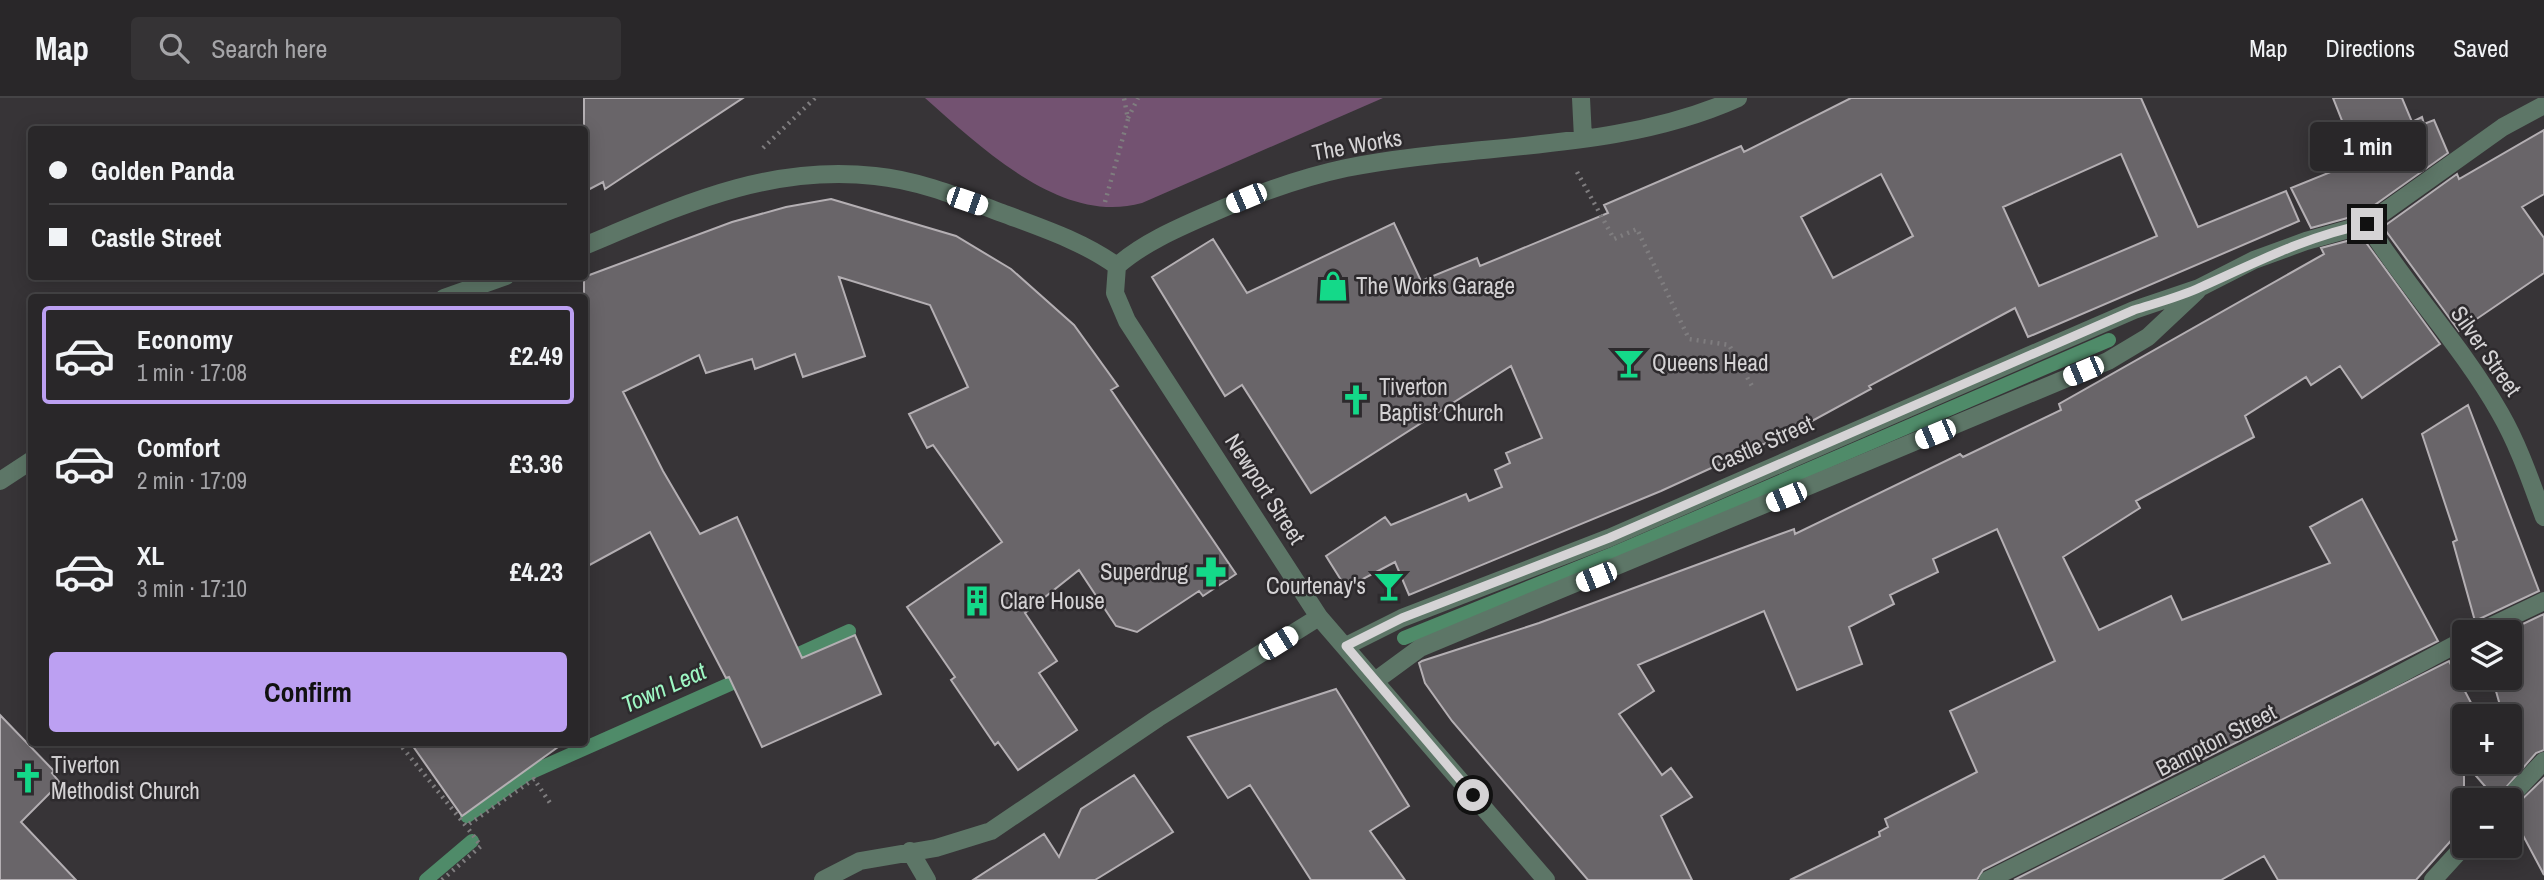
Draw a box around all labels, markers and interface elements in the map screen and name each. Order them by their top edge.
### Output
search box [131,17,621,80]
text: Map [35,26,89,70]
icon: search [155,29,193,67]
text: Search here [211,31,327,66]
text: Map [2249,32,2287,64]
text: Directions [2325,32,2415,64]
text: Saved [2453,32,2509,64]
street label: The Works [1309,121,1404,168]
callout: 1 min [2309,122,2425,172]
text: 1 min [2343,131,2393,162]
text: Golden Panda [91,153,234,188]
car [1223,180,1270,216]
car [944,184,991,218]
route end [2351,208,2383,240]
text: Castle Street [91,220,221,255]
shop icon: The Works Garage [1316,269,1350,303]
place label: The Works Garage [1356,270,1515,301]
street label: Silver Street [2444,299,2529,402]
text: Economy [137,322,233,357]
icon: car [53,324,116,387]
text: £2.49 [510,338,563,373]
bar icon: Queens Head [1612,346,1646,380]
place label: Queens Head [1652,347,1768,378]
car [2060,353,2107,389]
text: 1 min · 17:08 [137,357,247,388]
place label: Tiverton Baptist Church [1379,371,1504,428]
church icon: Tiverton Baptist Church [1339,383,1373,417]
street label: Castle Street [1706,407,1818,480]
car [1912,416,1959,452]
street label: Newport Street [1218,428,1313,550]
text: Comfort [137,430,220,465]
icon: car [53,432,116,495]
text: £3.36 [510,446,563,481]
text: 2 min · 17:09 [137,465,247,496]
car [1763,479,1810,515]
text: XL [137,538,164,573]
icon: car [53,540,116,603]
text: £4.23 [510,554,563,589]
pharmacy icon: Superdrug [1194,555,1228,589]
place label: Superdrug [1100,556,1189,587]
car [1573,559,1620,595]
bar icon: Courtenay's [1372,569,1406,603]
place label: Courtenay's [1266,570,1366,601]
text: 3 min · 17:10 [137,573,247,604]
building icon: Clare House [960,584,994,618]
place label: Clare House [1000,585,1105,616]
map controls [2452,620,2522,858]
button: layers [2452,620,2522,690]
car [1255,623,1302,663]
button: Confirm [49,652,567,732]
water label: Town Leat [616,654,711,720]
street label: Bampton Street [2150,696,2281,783]
button: + [2452,704,2522,774]
place label: Tiverton Methodist Church [51,749,200,806]
church icon: Tiverton Methodist Church [11,761,45,795]
route start [1457,779,1489,811]
button: − [2452,788,2522,858]

